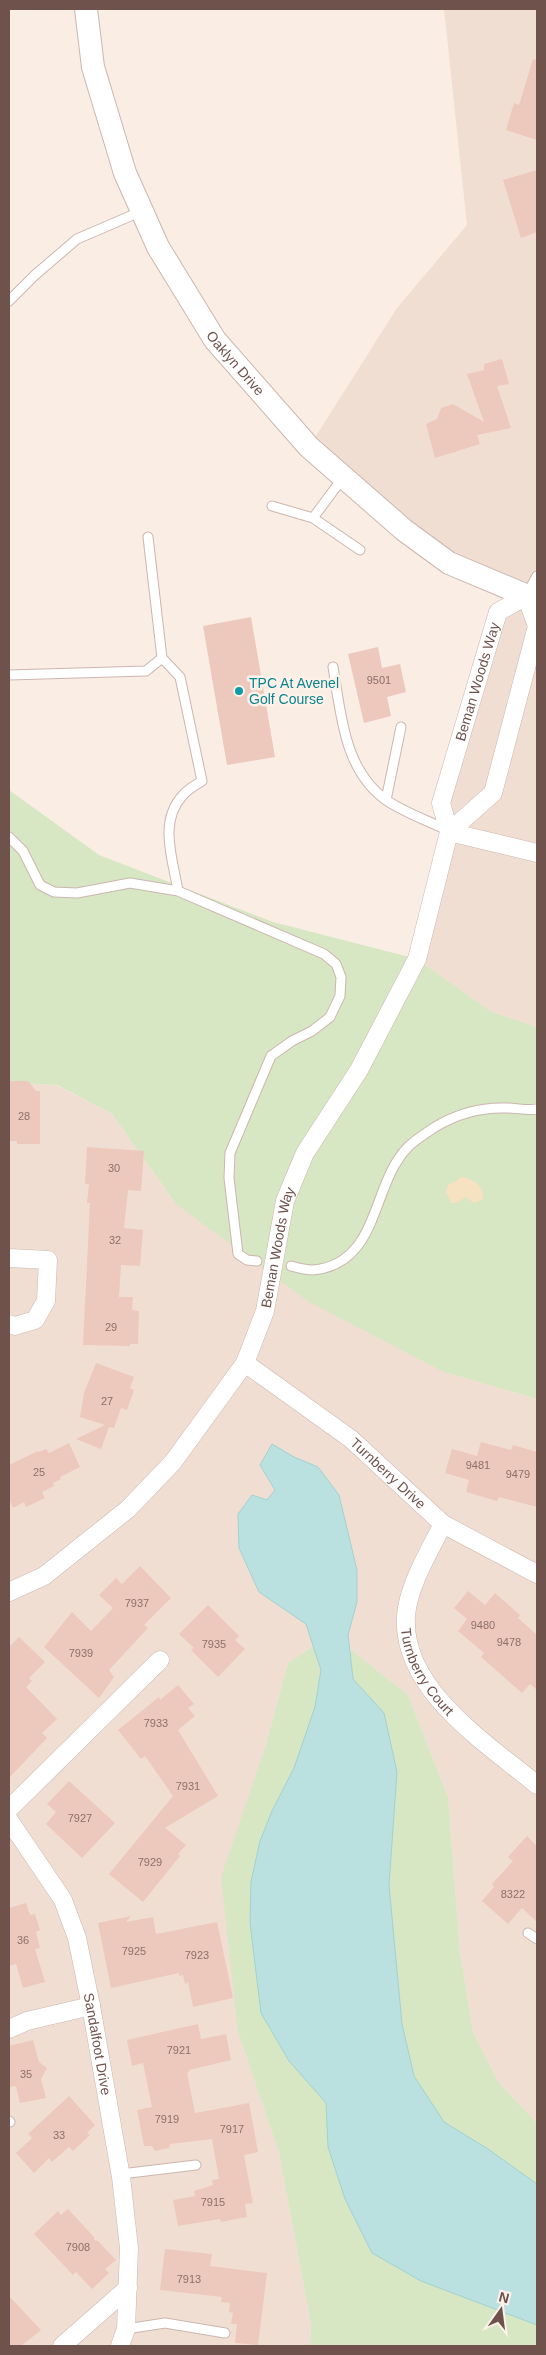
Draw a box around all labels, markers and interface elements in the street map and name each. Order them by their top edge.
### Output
street label: Oaklyn Drive [203,328,268,399]
street label: Beman Woods Way [452,620,503,743]
house number: 9501 [367,674,391,686]
place label: TPC At Avenel Golf Course [249,675,339,707]
marker: TPC At Avenel Golf Course [233,685,245,697]
house number: 28 [18,1110,30,1122]
house number: 30 [108,1162,120,1174]
street label: Beman Woods Way [258,1184,298,1309]
house number: 32 [109,1234,121,1246]
house number: 29 [105,1321,117,1333]
house number: 27 [101,1395,113,1407]
street label: Turnberry Drive [347,1435,429,1512]
house number: 9481 [466,1459,490,1471]
house number: 25 [33,1466,45,1478]
house number: 9479 [506,1468,530,1480]
house number: 7937 [125,1597,149,1609]
house number: 9480 [471,1619,495,1631]
street label: Turnberry Court [398,1627,457,1719]
house number: 9478 [497,1636,521,1648]
house number: 7935 [202,1638,226,1650]
house number: 7939 [69,1647,93,1659]
house number: 7933 [144,1717,168,1729]
house number: 7931 [176,1780,200,1792]
house number: 7927 [68,1812,92,1824]
house number: 7929 [138,1856,162,1868]
house number: 8322 [501,1888,525,1900]
house number: 36 [17,1934,29,1946]
house number: 7925 [122,1945,146,1957]
house number: 7923 [185,1949,209,1961]
street label: Sandalfoot Drive [80,1991,115,2097]
house number: 7921 [167,2044,191,2056]
house number: 35 [20,2068,32,2080]
house number: 7919 [155,2113,179,2125]
house number: 7917 [220,2123,244,2135]
house number: 33 [53,2129,65,2141]
house number: 7915 [201,2196,225,2208]
house number: 7908 [66,2241,90,2253]
house number: 7913 [177,2273,201,2285]
north arrow [476,2285,526,2335]
text: N [497,2288,511,2306]

